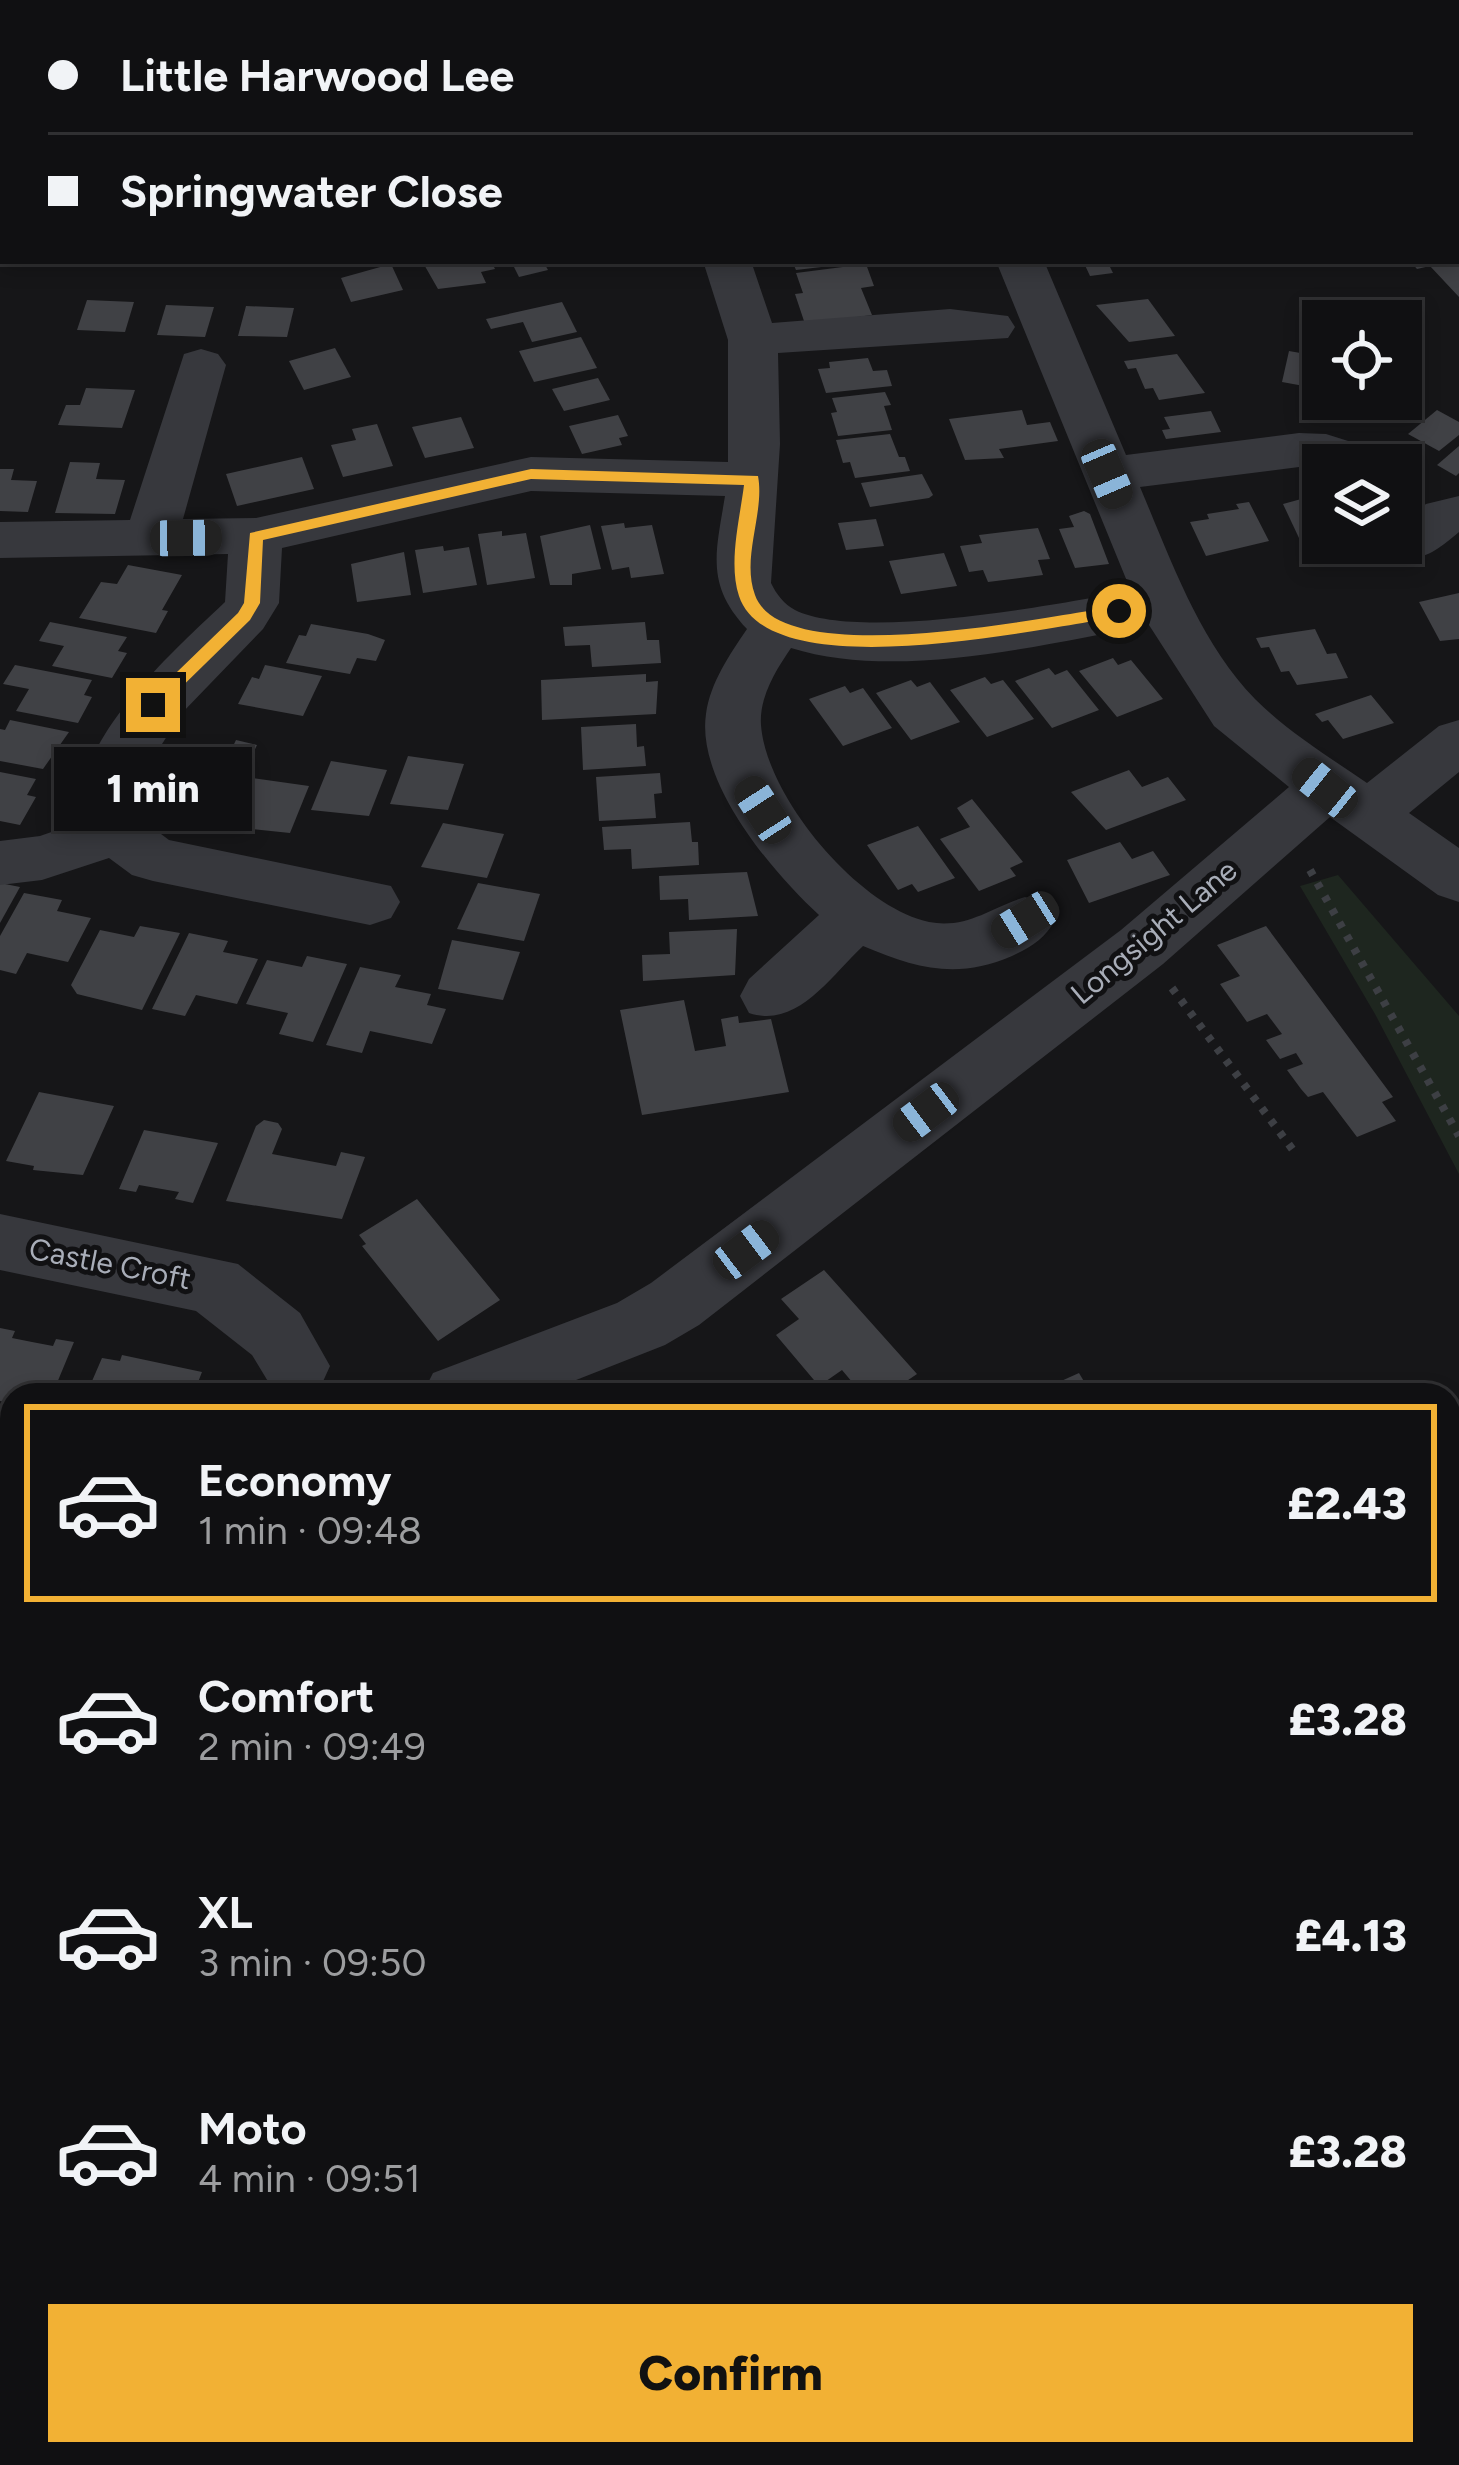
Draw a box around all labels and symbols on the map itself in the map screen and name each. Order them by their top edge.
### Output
car [1076,434,1138,514]
car [150,519,222,557]
route start [1092,584,1146,638]
route end [126,678,180,732]
callout: 1 min [54,747,252,831]
car [1286,751,1364,825]
car [728,770,798,850]
street label: Longsight Lane [1063,851,1244,1012]
car [985,886,1065,954]
car [886,1076,966,1148]
car [706,1214,786,1286]
street label: Castle Croft [26,1230,194,1297]

